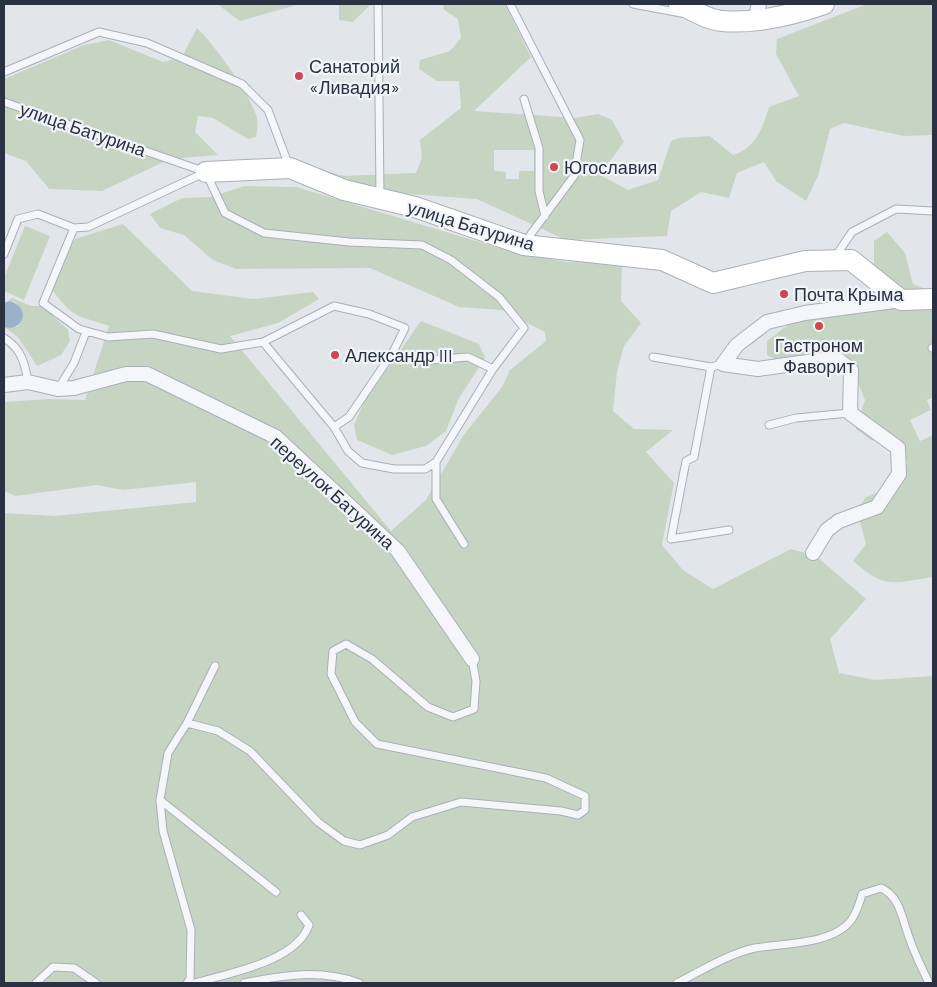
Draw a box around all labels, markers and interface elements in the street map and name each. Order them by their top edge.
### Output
place label: Санаторий «Ливадия» [309,55,400,98]
marker: Санаторий «Ливадия» [293,70,305,82]
street label: улица Батурина [17,97,150,161]
place label: Югославия [564,156,657,178]
marker: Югославия [548,161,560,173]
street label: улица Батурина [405,195,538,255]
place label: Почта Крыма [794,283,904,305]
marker: Почта Крыма [778,288,790,300]
marker: Гастроном Фаворит [813,320,825,332]
place label: Гастроном Фаворит [775,334,863,377]
place label: Александр III [345,344,453,366]
marker: Александр III [329,349,341,361]
street label: переулок Батурина [267,431,400,554]

